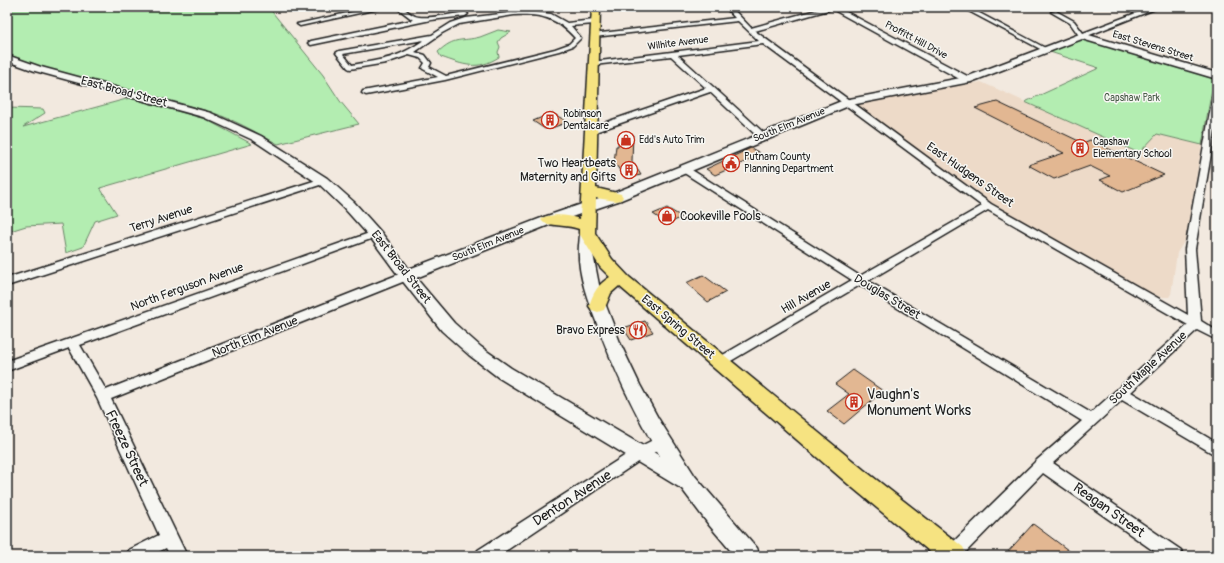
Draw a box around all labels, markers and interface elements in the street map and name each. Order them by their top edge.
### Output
street label: Proffitt Hill Drive [883,19,949,62]
street label: East Stevens Street [1111,28,1196,64]
street label: Wilhite Avenue [647,33,709,53]
street label: East Broad Street [79,73,169,111]
park label: Capshaw Park [1104,92,1161,104]
street label: South Elm Avenue [751,105,827,145]
place label: Robinson Dentalcare [563,108,609,132]
building icon: Robinson Dentalcare [540,110,560,130]
shop icon: Edd's Auto Trim [616,130,636,150]
place label: Edd's Auto Trim [639,134,705,146]
place label: Capshaw Elementary School [1093,136,1172,160]
building icon: Capshaw Elementary School [1070,138,1090,158]
street label: East Hudgens Street [924,139,1017,211]
place label: Putnam County Planning Department [744,151,834,175]
public building icon: Putnam County Planning Department [721,153,741,173]
place label: Two Heartbeats Maternity and Gifts [520,156,617,185]
building icon: Two Heartbeats Maternity and Gifts [619,160,639,180]
street label: Terry Avenue [128,202,194,236]
shop icon: Cookeville Pools [657,206,677,226]
place label: Cookeville Pools [680,209,761,224]
street label: South Elm Avenue [450,224,526,264]
street label: East Broad Street [368,228,434,307]
street label: North Ferguson Avenue [129,260,246,314]
street label: Douglas Street [851,271,923,323]
street label: Hill Avenue [778,277,834,317]
street label: East Spring Street [638,292,718,362]
street label: North Elm Avenue [210,313,300,361]
restaurant icon: Bravo Express [628,320,648,340]
place label: Bravo Express [556,323,626,338]
street label: South Maple Avenue [1106,328,1190,408]
place label: Vaughn's Monument Works [867,386,972,419]
building icon: Vaughn's Monument Works [844,392,864,412]
street label: Freeze Street [102,407,152,489]
street label: Denton Avenue [530,466,615,530]
street label: Reagan Street [1070,479,1148,541]

